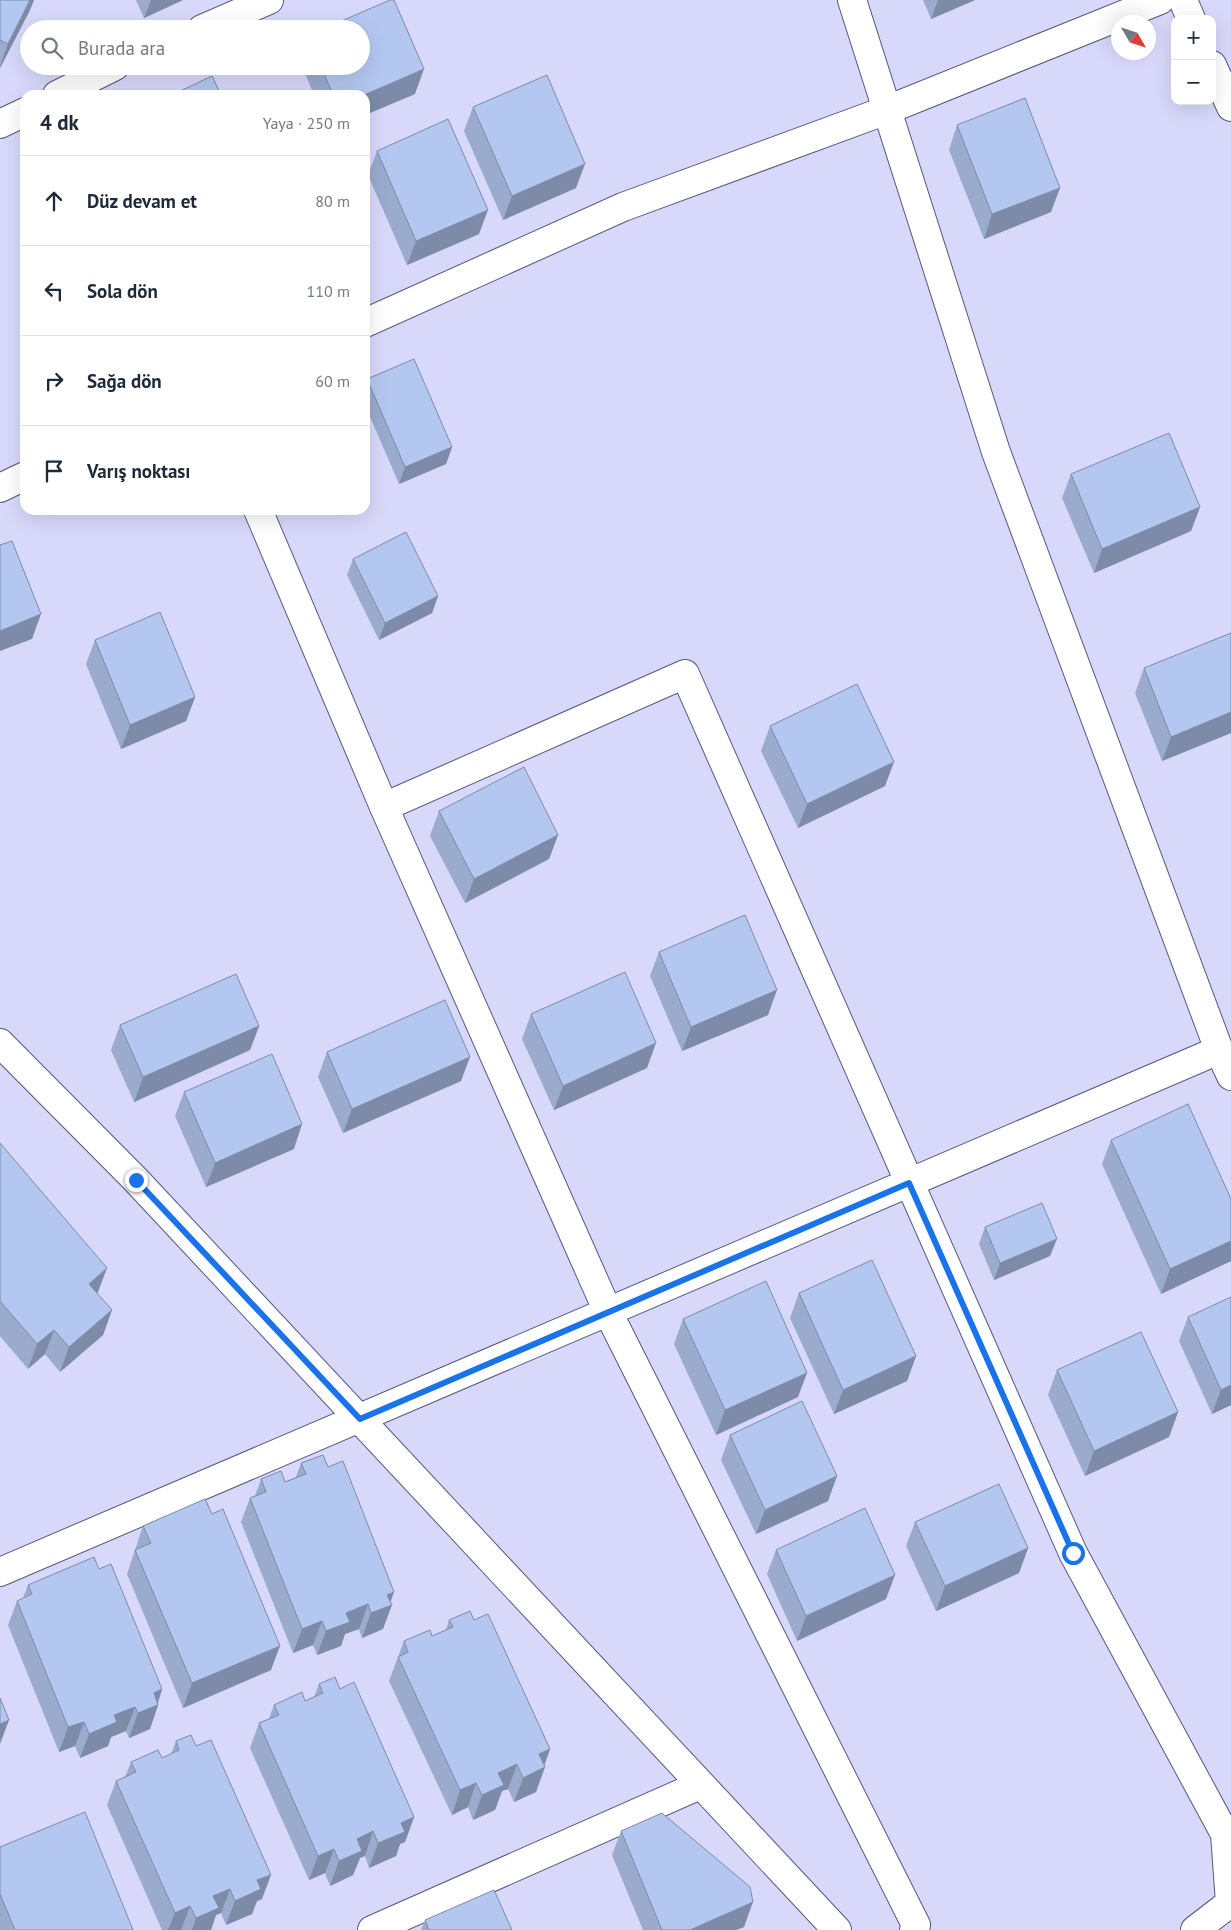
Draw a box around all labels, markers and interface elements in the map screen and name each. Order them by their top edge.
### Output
north arrow [1111,15,1156,60]
map controls [1171,15,1216,105]
button: + [1171,15,1216,60]
search box [20,20,370,75]
icon: search [38,34,66,62]
text: Burada ara [78,36,165,60]
button: − [1171,60,1216,105]
text: 4 dk [40,109,79,136]
text: Yaya · 250 m [263,113,350,133]
icon: ahead [40,187,68,215]
text: Düz devam et [87,189,197,213]
text: 80 m [315,191,350,211]
icon: left [40,277,68,305]
text: Sola dön [87,279,158,303]
text: 110 m [307,281,350,301]
icon: right [40,367,68,395]
text: Sağa dön [87,369,162,393]
text: 60 m [315,371,350,391]
icon: arrive [40,457,68,485]
text: Varış noktası [87,459,190,483]
route end [125,1169,148,1192]
route start [1062,1542,1085,1565]

